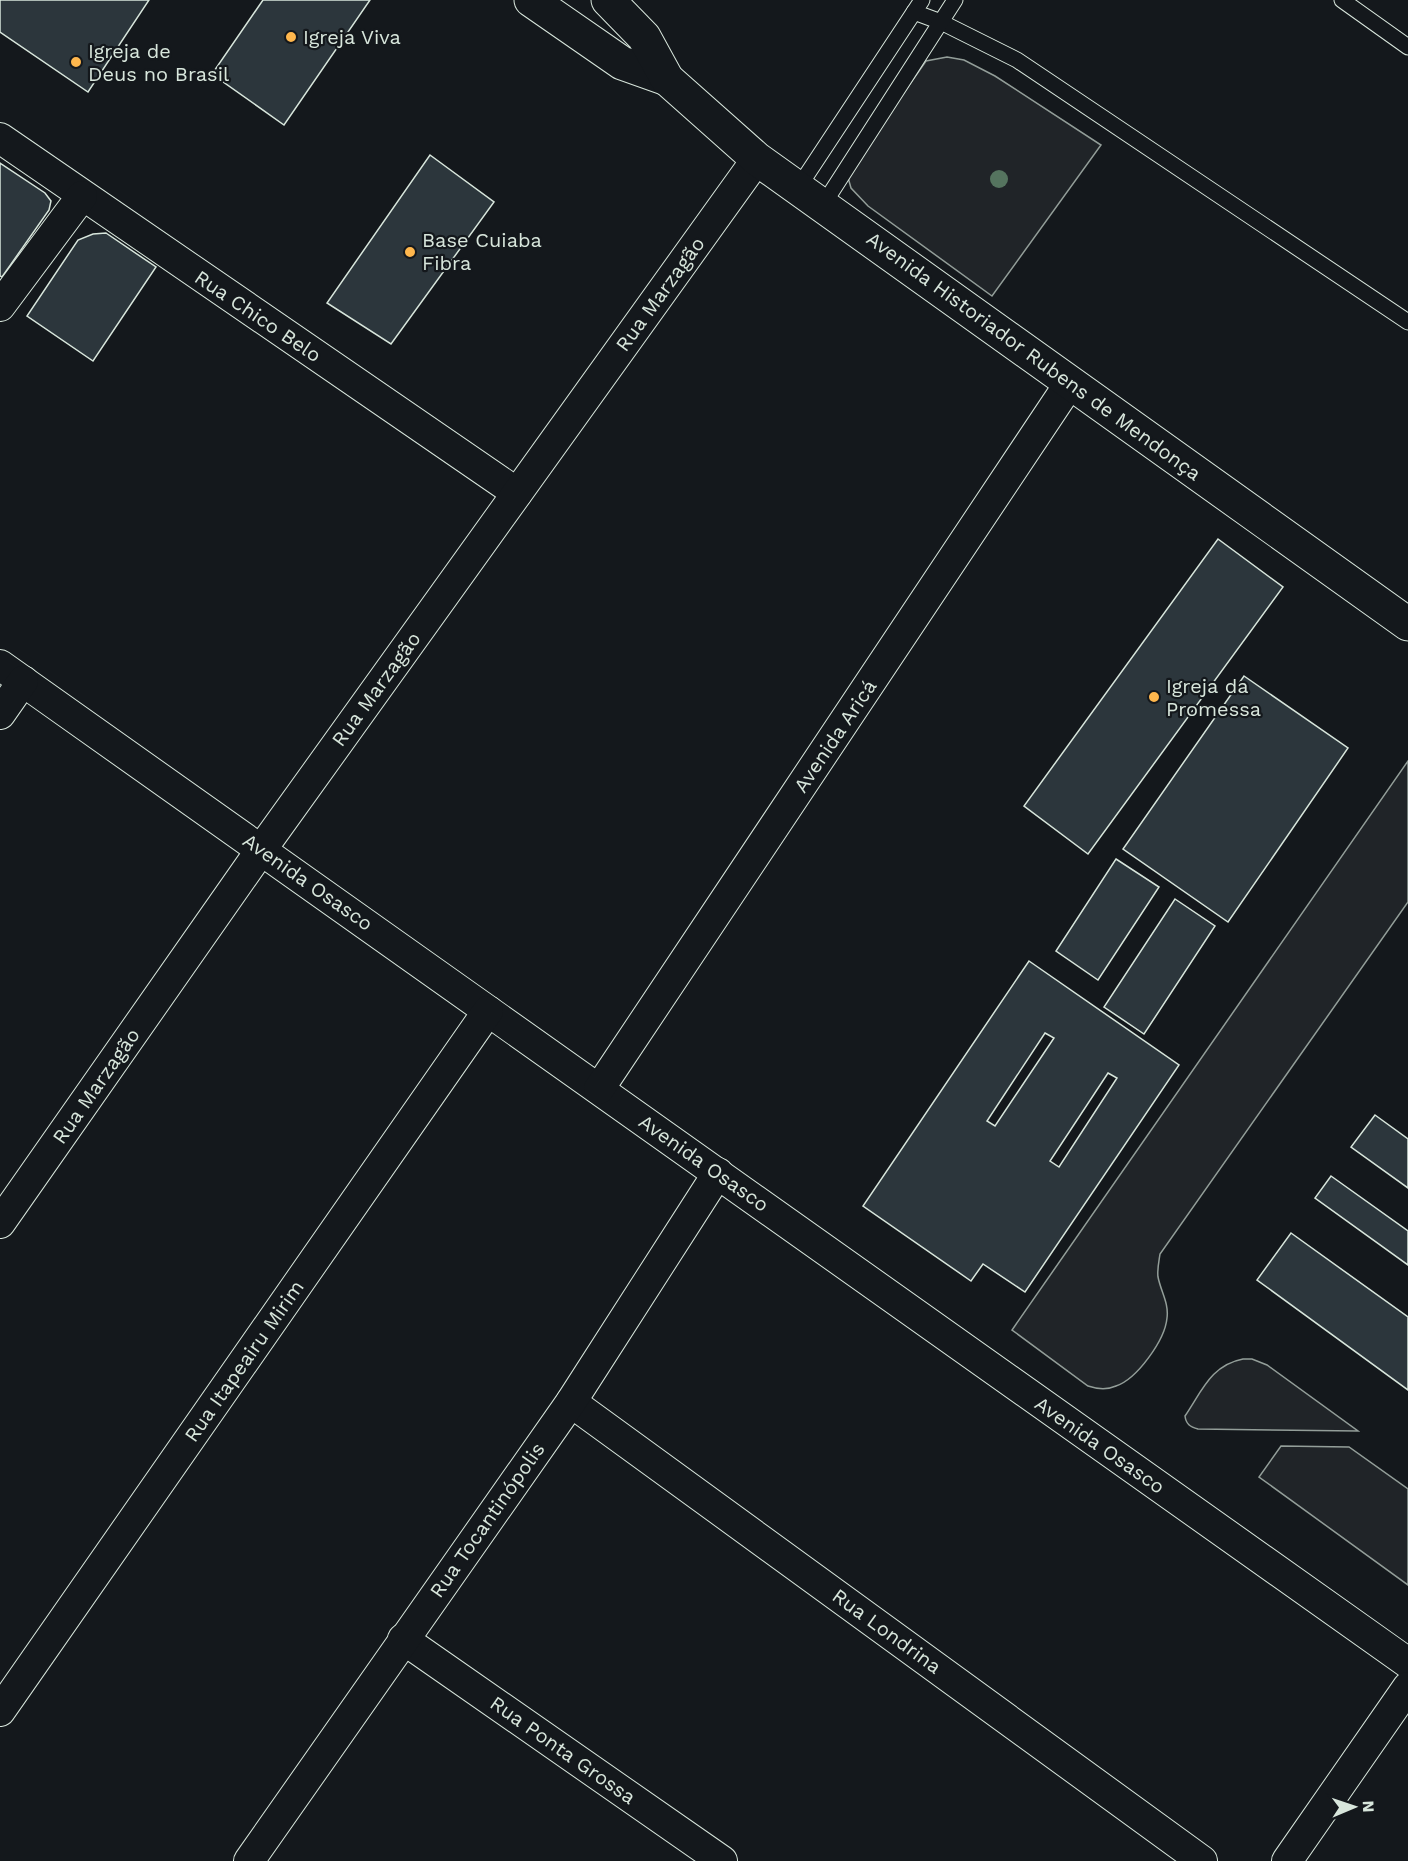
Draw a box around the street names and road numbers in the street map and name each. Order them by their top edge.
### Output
street label: Avenida Historiador Rubens de Mendonça [862,226,1206,486]
street label: Rua Marzagão [610,232,710,356]
street label: Rua Chico Belo [190,265,326,367]
street label: Rua Marzagão [326,627,426,751]
street label: Avenida Aricá [788,675,882,797]
street label: Avenida Osasco [238,828,378,936]
street label: Rua Marzagão [47,1024,145,1148]
street label: Avenida Osasco [634,1109,774,1217]
street label: Rua Itapeairu Mirim [179,1276,309,1446]
street label: Avenida Osasco [1030,1391,1170,1499]
street label: Rua Tocantinópolis [424,1438,550,1602]
street label: Rua Londrina [828,1583,946,1679]
street label: Rua Ponta Grossa [486,1691,640,1809]

